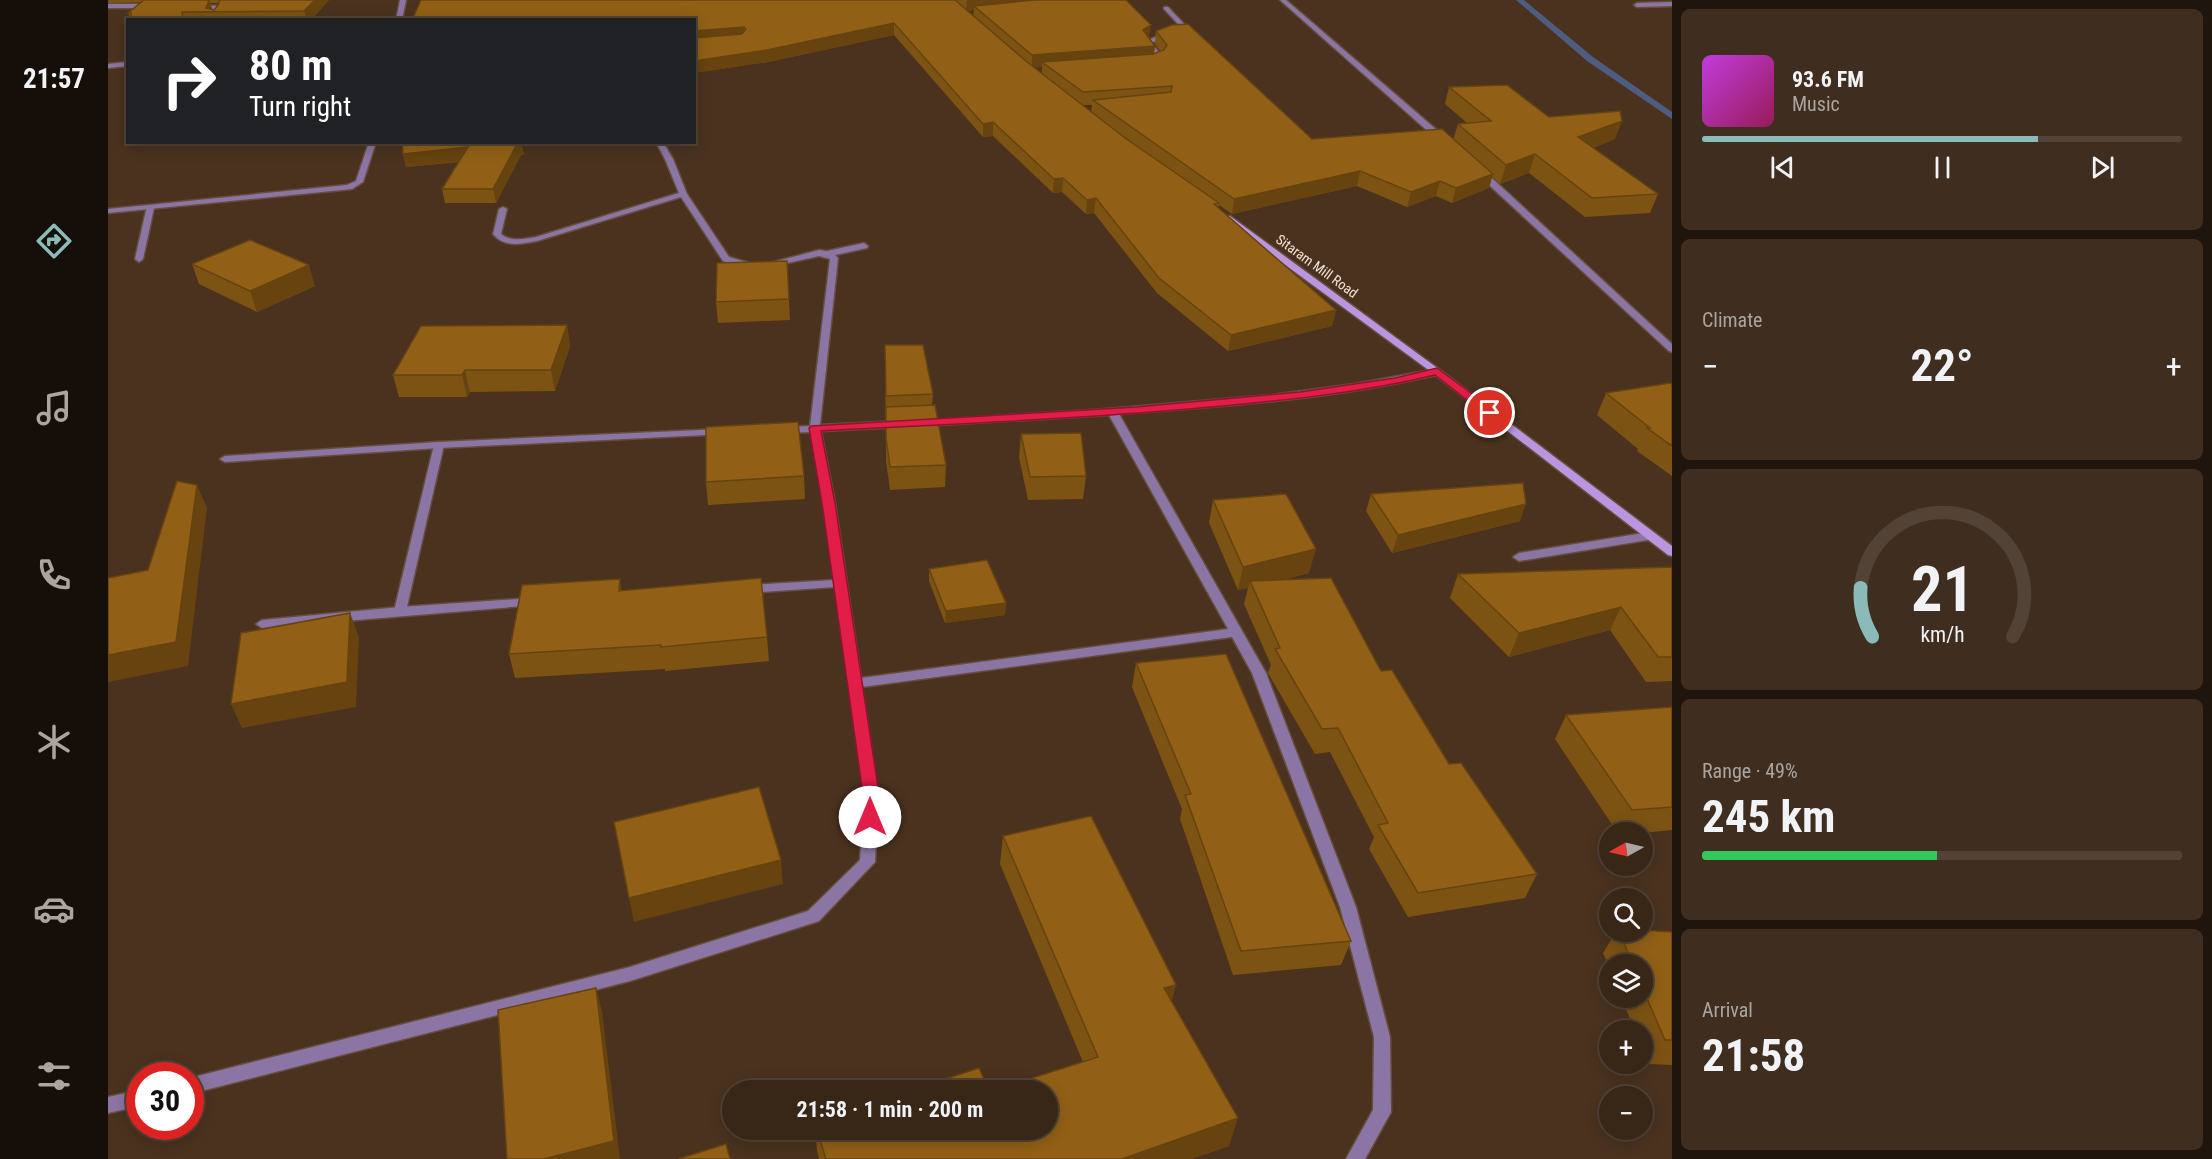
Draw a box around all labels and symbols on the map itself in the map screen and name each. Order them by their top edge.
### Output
street label: Sitaram Mill Road [1273,231,1361,301]
pin [1464,387,1515,438]
position arrow [838,785,902,849]
north arrow [1599,822,1653,876]
speed limit sign: 30 [126,1062,204,1140]

